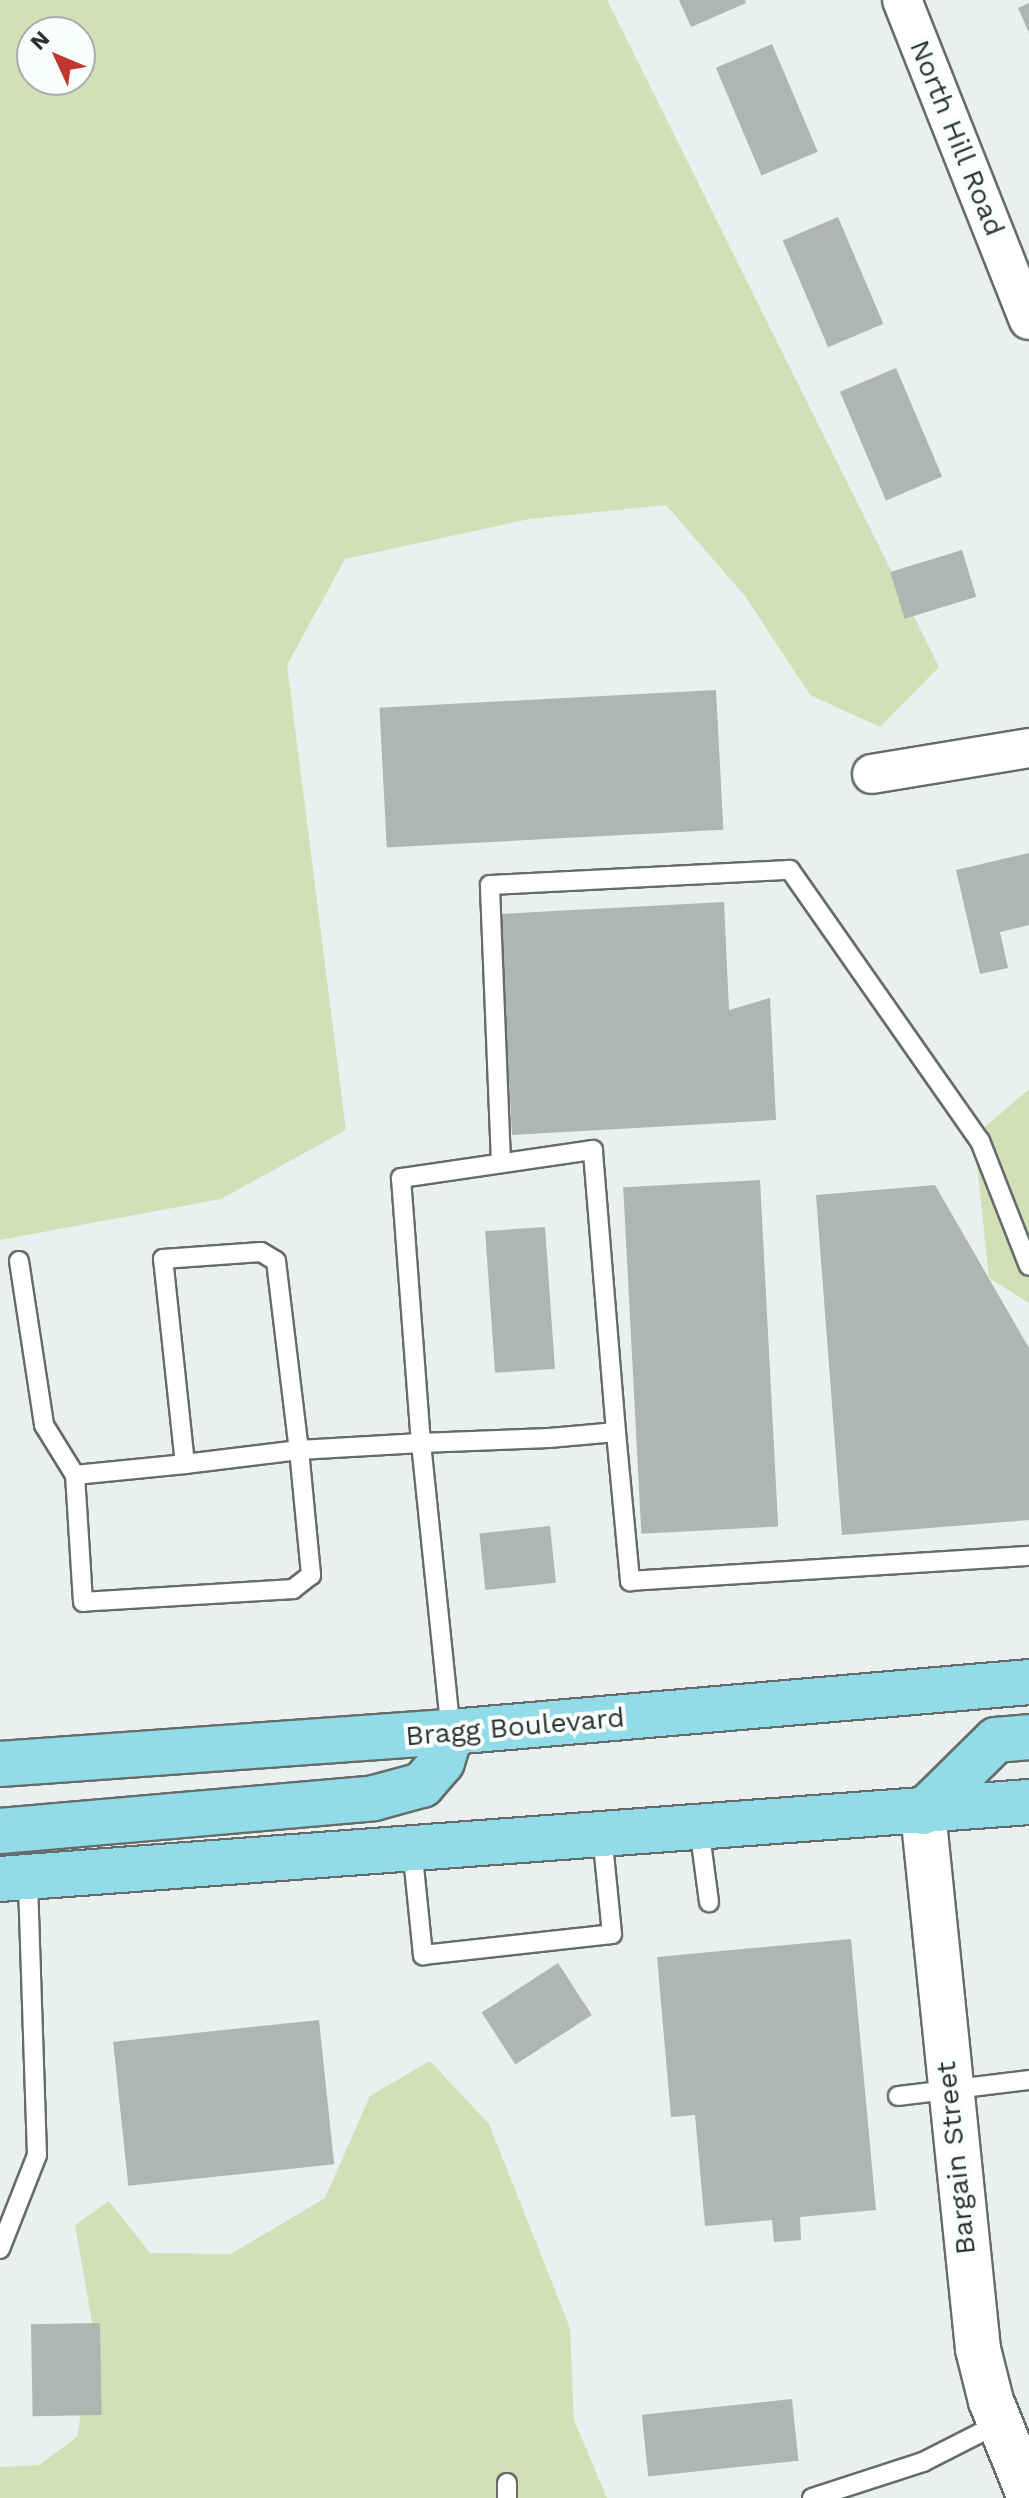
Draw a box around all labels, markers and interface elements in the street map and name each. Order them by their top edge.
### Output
north arrow [16,16,96,96]
text: N [25,26,54,55]
street label: North Hill Road [902,35,1012,241]
street label: Bragg Boulevard [404,1701,626,1753]
street label: Bargain Street [929,2060,983,2256]

